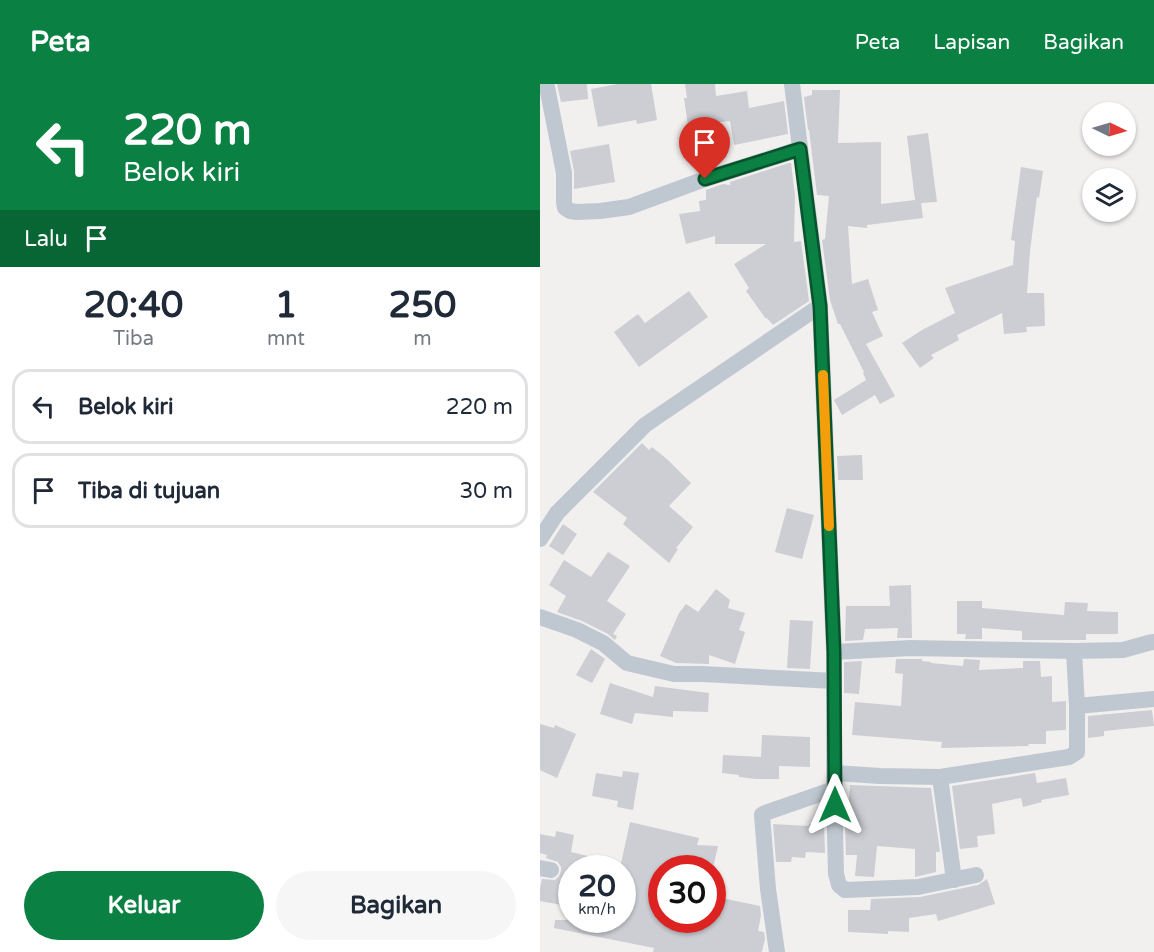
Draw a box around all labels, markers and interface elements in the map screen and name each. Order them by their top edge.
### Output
text: Peta [30,25,91,59]
text: Peta [855,30,900,55]
text: Lapisan [933,30,1010,55]
text: Bagikan [1043,30,1124,55]
north arrow [1082,102,1136,156]
map controls [1082,102,1136,222]
text: 220 m [123,105,252,156]
icon: left [24,108,102,186]
pin [679,117,730,179]
icon: arrive [688,126,721,159]
text: Belok kiri [123,156,240,189]
button: layers [1082,168,1136,222]
icon: arrive [80,222,113,255]
text: Lalu [24,226,68,252]
text: 20:40 [84,284,183,327]
text: 1 [275,284,297,327]
text: 250 [389,284,456,327]
text: Tiba [113,327,154,351]
text: mnt [267,327,305,351]
text: m [413,327,432,351]
icon: left [27,390,60,423]
text: Belok kiri [78,394,174,420]
text: 220 m [446,394,513,420]
icon: arrive [27,474,60,507]
text: Tiba di tujuan [78,478,220,504]
text: 30 m [459,478,513,504]
position arrow [803,773,867,837]
speed limit sign: 30 [648,855,726,933]
text: 20 [578,868,616,905]
button: Keluar [24,871,264,940]
button: Bagikan [276,871,516,940]
text: km/h [578,900,616,918]

